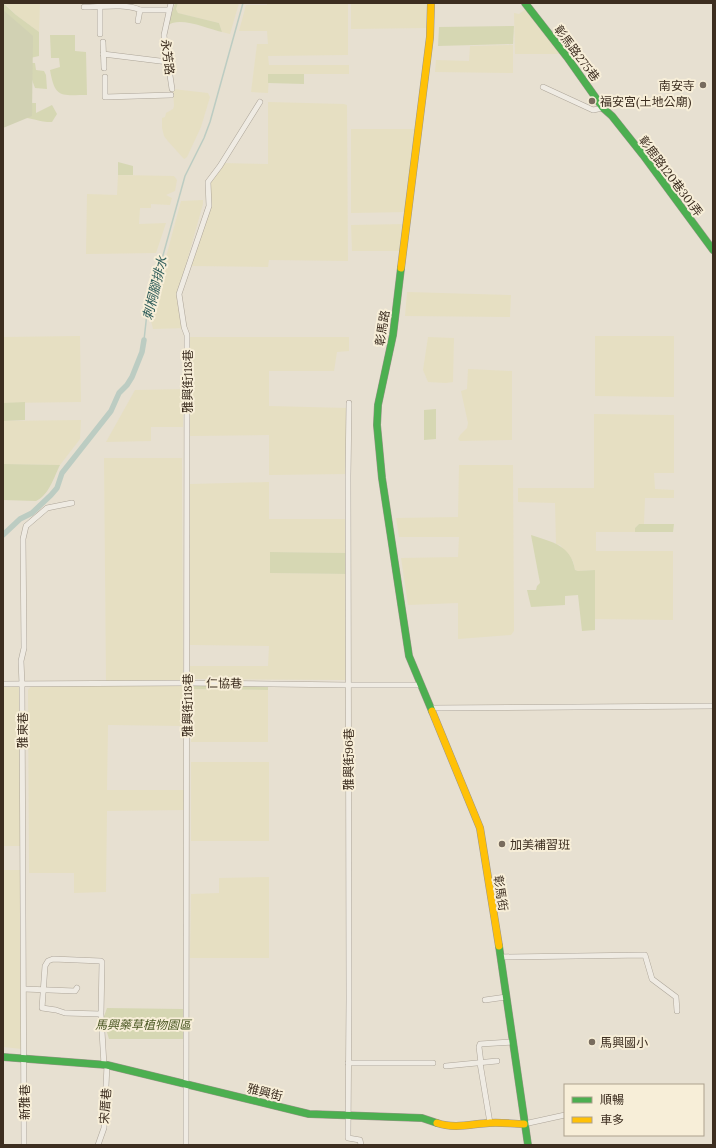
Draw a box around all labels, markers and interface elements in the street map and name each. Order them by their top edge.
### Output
street label: 彰馬路275巷 [551,22,603,84]
street label: 永芳路 [158,38,178,76]
place label: 南安寺 [659,78,695,93]
marker: 南安寺 [698,80,708,90]
place label: 福安宮(土地公廟) [600,94,692,110]
marker: 福安宮(土地公廟) [587,96,597,106]
street label: 彰鹿路120巷301弄 [636,133,706,219]
water label: 刺桐腳排水 [139,253,171,322]
street label: 彰馬路 [372,309,392,347]
street label: 雅興街118巷 [180,349,195,413]
street label: 雅興街118巷 [180,673,195,737]
street label: 仁協巷 [206,675,242,691]
street label: 雅東巷 [15,712,30,748]
street label: 雅興街96巷 [341,728,356,790]
place label: 加美補習班 [510,837,570,852]
marker: 加美補習班 [497,839,507,849]
street label: 彰馬街 [491,874,511,912]
park label: 馬興藥草植物園區 [95,1017,193,1032]
place label: 馬興國小 [600,1035,648,1050]
marker: 馬興國小 [587,1037,597,1047]
street label: 雅興街 [246,1080,284,1104]
street label: 新雅巷 [17,1084,32,1120]
legend [564,1084,704,1136]
street label: 宋厝巷 [96,1088,114,1124]
text: 順暢 [600,1092,624,1107]
text: 車多 [600,1112,624,1127]

